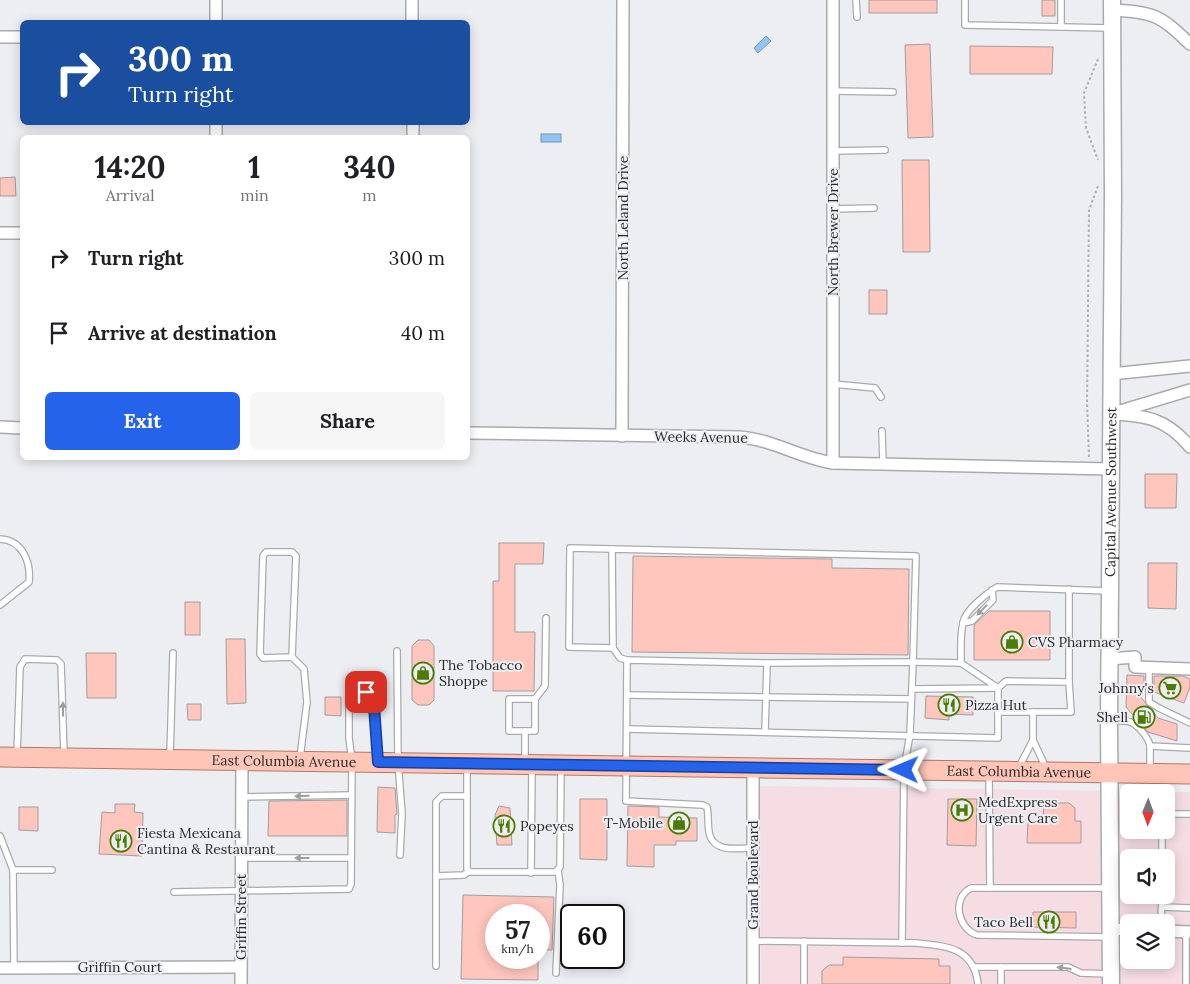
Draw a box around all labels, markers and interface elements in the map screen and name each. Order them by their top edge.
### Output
text: 300 m [128,36,234,81]
icon: right [45,40,110,105]
text: Turn right [128,80,233,108]
text: 14:20 [95,148,166,186]
text: 1 [248,148,261,186]
text: 340 [343,148,395,186]
street label: North Leland Drive [614,155,632,280]
street label: North Brewer Drive [824,168,842,296]
text: Arrival [106,185,155,205]
text: min [240,185,269,205]
text: m [362,185,376,205]
icon: right [45,244,73,272]
text: Turn right [88,246,184,270]
text: 300 m [389,246,445,270]
icon: arrive [45,319,73,347]
text: Arrive at destination [88,321,277,345]
text: 40 m [401,321,445,345]
button: Exit [45,392,240,450]
button: Share [250,392,445,450]
street label: Capital Avenue Southwest [1101,406,1120,577]
street label: Weeks Avenue [654,427,748,447]
one-way arrow [976,604,988,616]
shop icon: CVS Pharmacy [1000,630,1024,654]
place label: CVS Pharmacy [1028,633,1124,651]
place label: The Tobacco Shoppe [439,656,522,690]
shop icon: The Tobacco Shoppe [411,661,435,685]
pin [345,671,387,713]
supermarket icon: Johnny's [1158,676,1182,700]
icon: arrive [352,678,380,706]
place label: Johnny's [1098,679,1154,697]
restaurant icon: Pizza Hut [937,693,961,717]
place label: Pizza Hut [965,696,1028,714]
one-way arrow [59,700,67,716]
fuel station icon: Shell [1132,705,1156,729]
place label: Shell [1096,708,1128,726]
position arrow [877,743,929,795]
street label: East Columbia Avenue [211,751,357,771]
street label: East Columbia Avenue [946,762,1092,782]
north arrow [1120,784,1175,839]
map controls [1120,784,1175,969]
one-way arrow [294,792,310,800]
place label: MedExpress Urgent Care [978,793,1058,827]
hospital icon: MedExpress Urgent Care [950,798,974,822]
shop icon: T-Mobile [667,811,691,835]
restaurant icon: Popeyes [492,814,516,838]
place label: T-Mobile [604,814,663,832]
place label: Popeyes [520,817,574,835]
street label: Grand Boulevard [744,820,762,930]
place label: Fiesta Mexicana Cantina & Restaurant [137,824,276,858]
restaurant icon: Fiesta Mexicana Cantina & Restaurant [109,829,133,853]
button: sound [1120,849,1175,904]
one-way arrow [293,854,309,862]
street label: Griffin Street [232,873,250,960]
speed limit sign: 60 [560,904,625,969]
restaurant icon: Taco Bell [1037,910,1061,934]
place label: Taco Bell [974,913,1033,931]
text: 57 [505,914,530,946]
button: layers [1120,914,1175,969]
text: km/h [501,941,534,956]
street label: Griffin Court [78,958,163,976]
one-way arrow [1055,964,1071,972]

